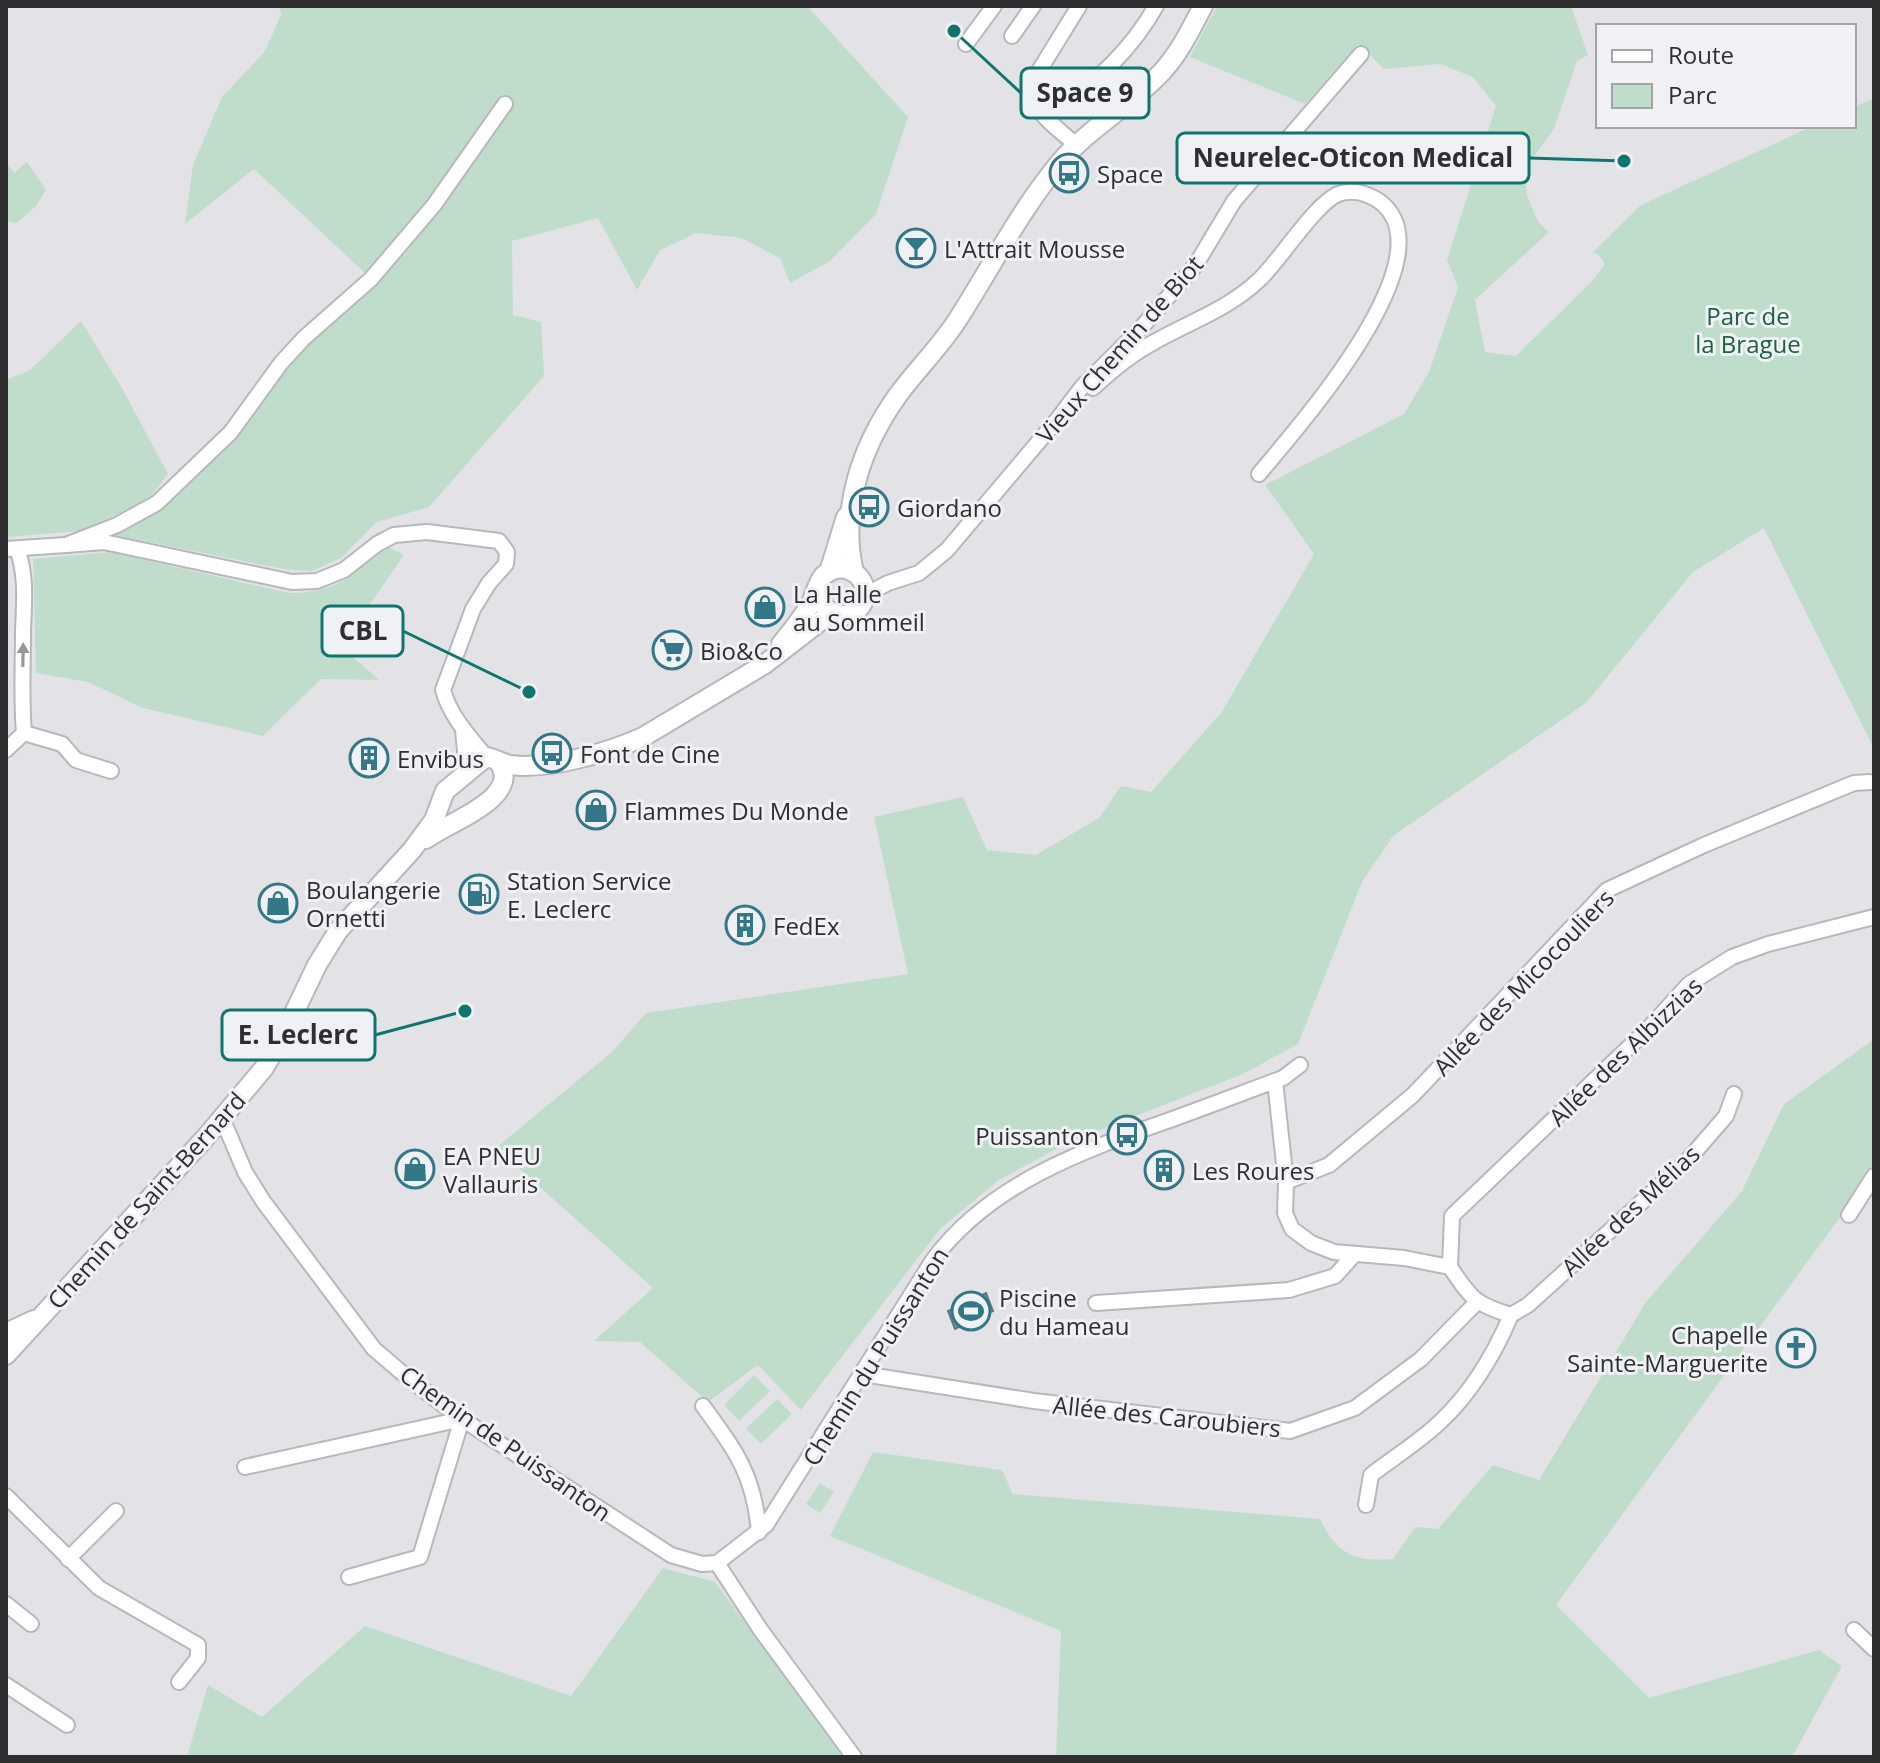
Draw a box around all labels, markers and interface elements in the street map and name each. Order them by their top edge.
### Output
legend [1596,24,1856,128]
text: Route [1668,38,1734,71]
callout: Space 9 [1021,68,1149,118]
text: Space 9 [1037,74,1133,110]
text: Parc [1668,78,1717,111]
callout: Neurelec-Oticon Medical [1177,133,1529,183]
text: Neurelec-Oticon Medical [1193,139,1513,175]
bus stop icon: Space [1048,152,1090,194]
place label: Space [1097,157,1163,190]
bar icon: L'Attrait Mousse [895,227,937,269]
place label: L'Attrait Mousse [944,232,1125,265]
street label: Vieux Chemin de Biot [1028,248,1210,450]
park label: Parc de la Brague [1695,299,1801,360]
bus stop icon: Giordano [848,486,890,528]
place label: Giordano [897,491,1002,524]
place label: La Halle au Sommeil [793,577,925,638]
shop icon: La Halle au Sommeil [744,586,786,628]
callout: CBL [322,606,403,656]
text: CBL [339,612,387,648]
supermarket icon: Bio&Co [651,629,693,671]
place label: Bio&Co [700,634,783,667]
one-way arrow [17,642,29,667]
bus stop icon: Font de Cine [531,732,573,774]
building icon: Envibus [348,737,390,779]
place label: Font de Cine [580,737,720,770]
place label: Envibus [397,742,484,775]
shop icon: Flammes Du Monde [575,789,617,831]
place label: Flammes Du Monde [624,794,849,827]
place label: Station Service E. Leclerc [507,864,672,925]
place label: Boulangerie Ornetti [306,873,441,934]
fuel station icon: Station Service E. Leclerc [458,873,500,915]
shop icon: Boulangerie Ornetti [257,882,299,924]
street label: Allée des Micocouliers [1425,882,1621,1082]
building icon: FedEx [724,904,766,946]
place label: FedEx [773,909,840,942]
street label: Allée des Albizzias [1541,969,1709,1133]
callout: E. Leclerc [222,1010,375,1060]
text: E. Leclerc [238,1016,358,1052]
street label: Chemin de Saint-Bernard [39,1084,253,1316]
bus stop icon: Puissanton [1106,1114,1148,1156]
place label: Puissanton [975,1119,1099,1152]
street label: Allée des Mélias [1554,1137,1706,1283]
place label: EA PNEU Vallauris [443,1139,541,1200]
shop icon: EA PNEU Vallauris [394,1148,436,1190]
building icon: Les Roures [1143,1149,1185,1191]
place label: Les Roures [1192,1154,1314,1187]
street label: Chemin du Puissanton [794,1240,956,1472]
place label: Piscine du Hameau [999,1281,1129,1342]
sports icon: Piscine du Hameau [950,1290,992,1332]
place label: Chapelle Sainte-Marguerite [1567,1318,1768,1379]
church icon: Chapelle Sainte-Marguerite [1775,1327,1817,1369]
street label: Chemin de Puissanton [394,1358,618,1528]
street label: Allée des Caroubiers [1051,1388,1283,1444]

